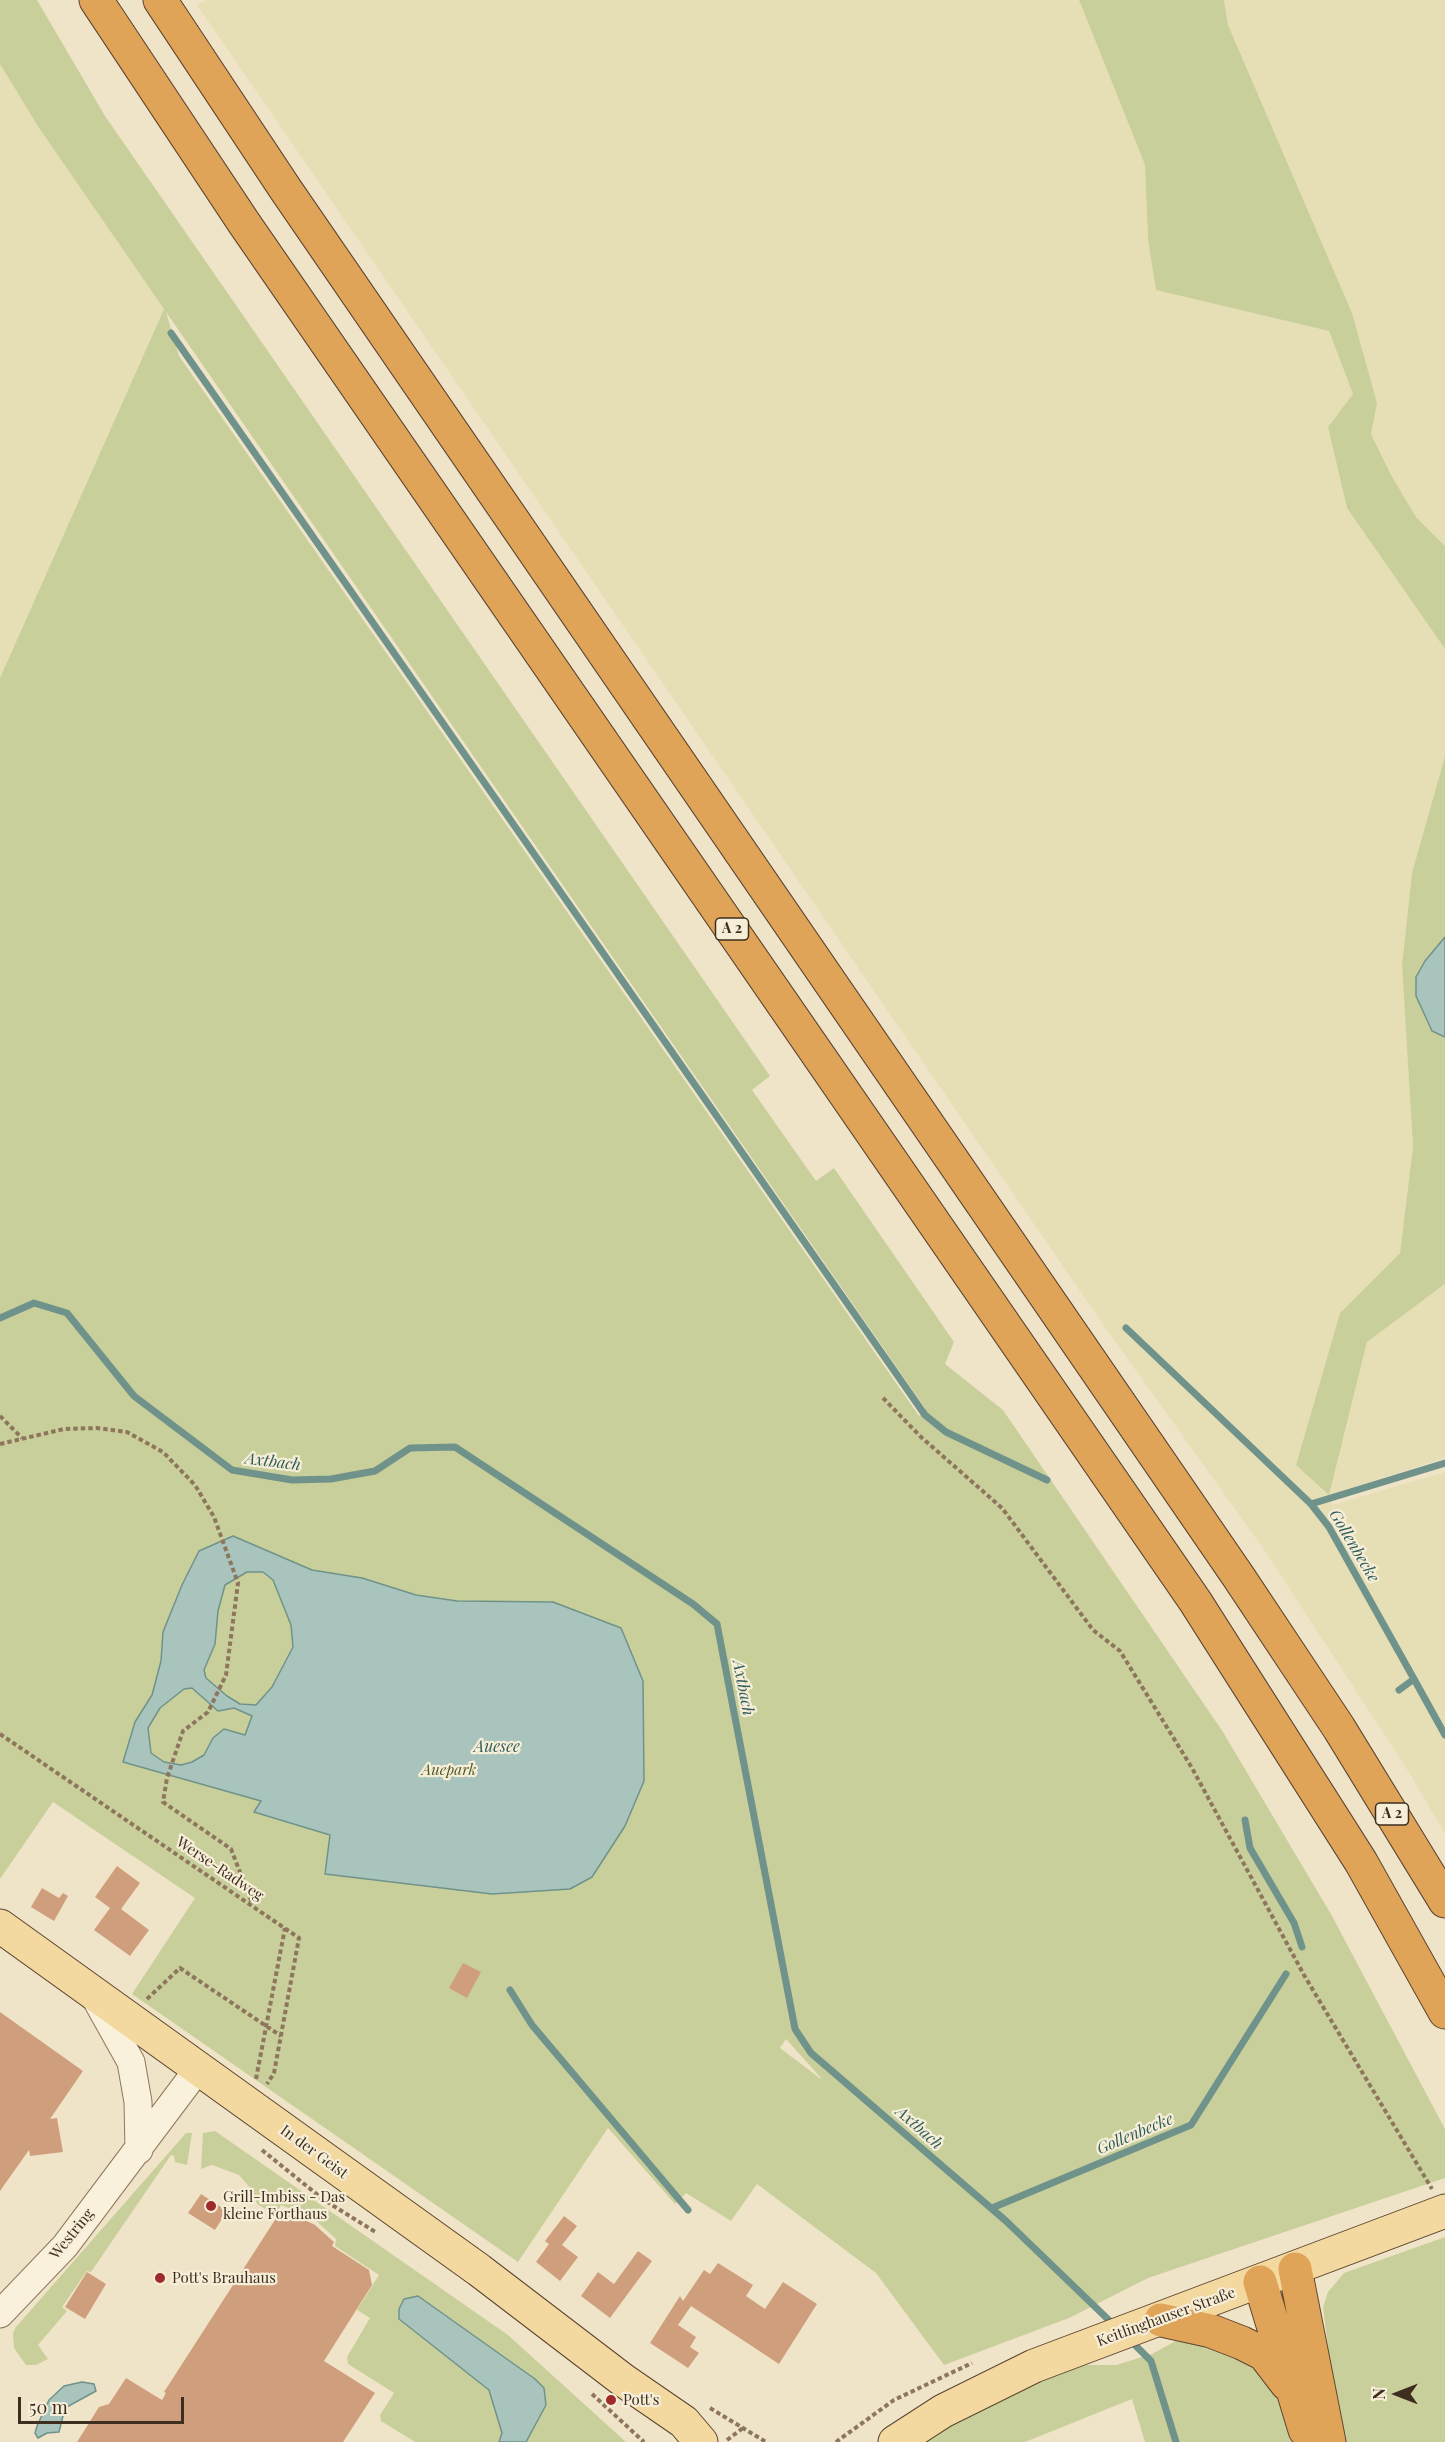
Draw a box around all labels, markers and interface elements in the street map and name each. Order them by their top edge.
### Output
road number: A 2 [716,918,748,940]
water label: Axtbach [244,1449,302,1475]
water label: Gollenbecke [1325,1506,1383,1586]
water label: Axtbach [728,1659,758,1717]
water label: Auesee [474,1737,520,1757]
park label: Auepark [422,1761,476,1779]
road number: A 2 [1376,1803,1408,1825]
street label: Werse-Radweg [173,1833,267,1905]
water label: Axtbach [892,2102,946,2154]
water label: Gollenbecke [1094,2109,1176,2159]
street label: In der Geist [277,2121,351,2183]
place label: Grill-Imbiss - Das kleine Forthaus [223,2188,345,2223]
marker: Grill-Imbiss - Das kleine Forthaus [204,2199,218,2213]
street label: Westring [46,2205,98,2263]
place label: Pott's Brauhaus [172,2269,276,2287]
marker: Pott's Brauhaus [153,2271,167,2285]
street label: Keitlinghauser Straße [1094,2284,1238,2350]
north arrow [1367,2364,1427,2424]
scale bar [21,2385,188,2423]
text: N [1368,2388,1389,2400]
place label: Pott's [623,2391,659,2409]
marker: Pott's [604,2393,618,2407]
text: 50 m [29,2395,68,2419]

